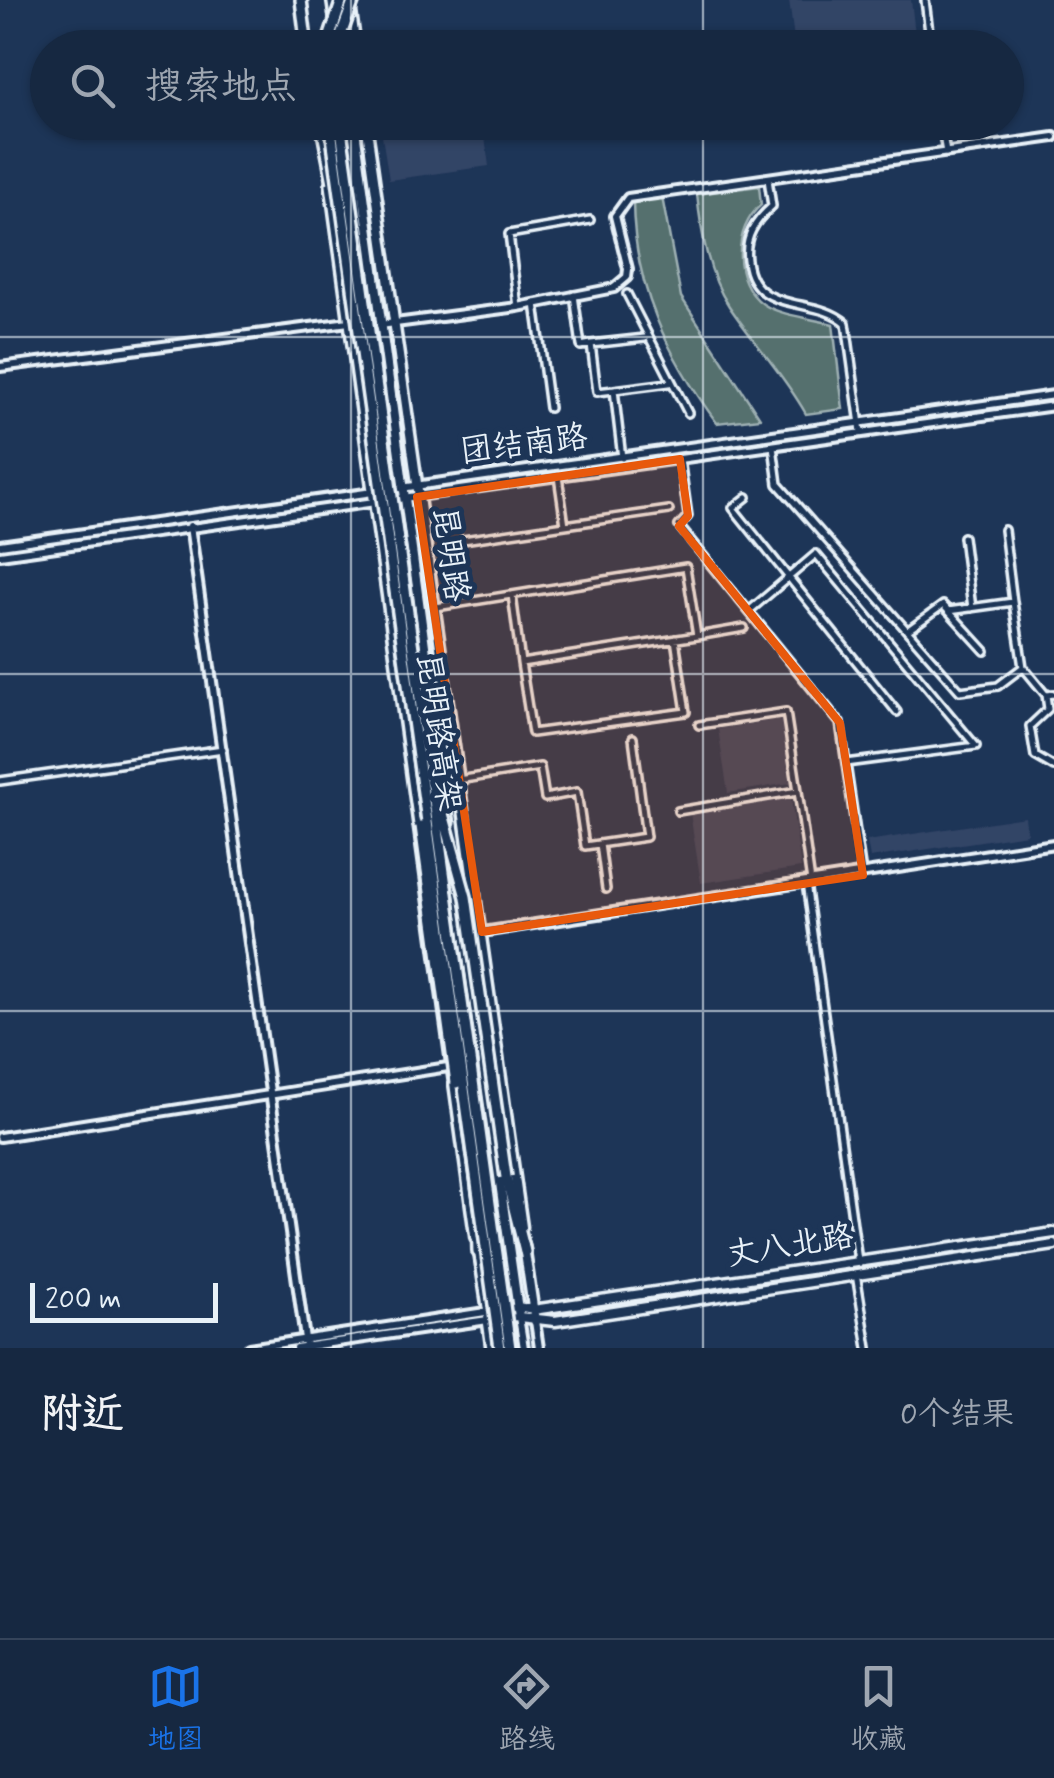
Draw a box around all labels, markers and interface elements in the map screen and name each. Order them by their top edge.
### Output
search box [30,30,1024,140]
icon: search [65,58,120,113]
text: 搜索地点 [145,63,297,112]
street label: 团结南路 [458,416,590,474]
street label: 昆明路 [423,504,477,604]
street label: 昆明路高架 [406,650,470,814]
street label: 丈八北路 [723,1215,857,1277]
scale bar [30,1278,218,1322]
text: 200 m [45,1282,121,1319]
text: 附近 [40,1388,124,1443]
text: 0个结果 [900,1394,1014,1436]
tab: 地图 [148,1659,204,1759]
tab: 路线 [499,1659,555,1759]
tab: 收藏 [850,1659,906,1759]

